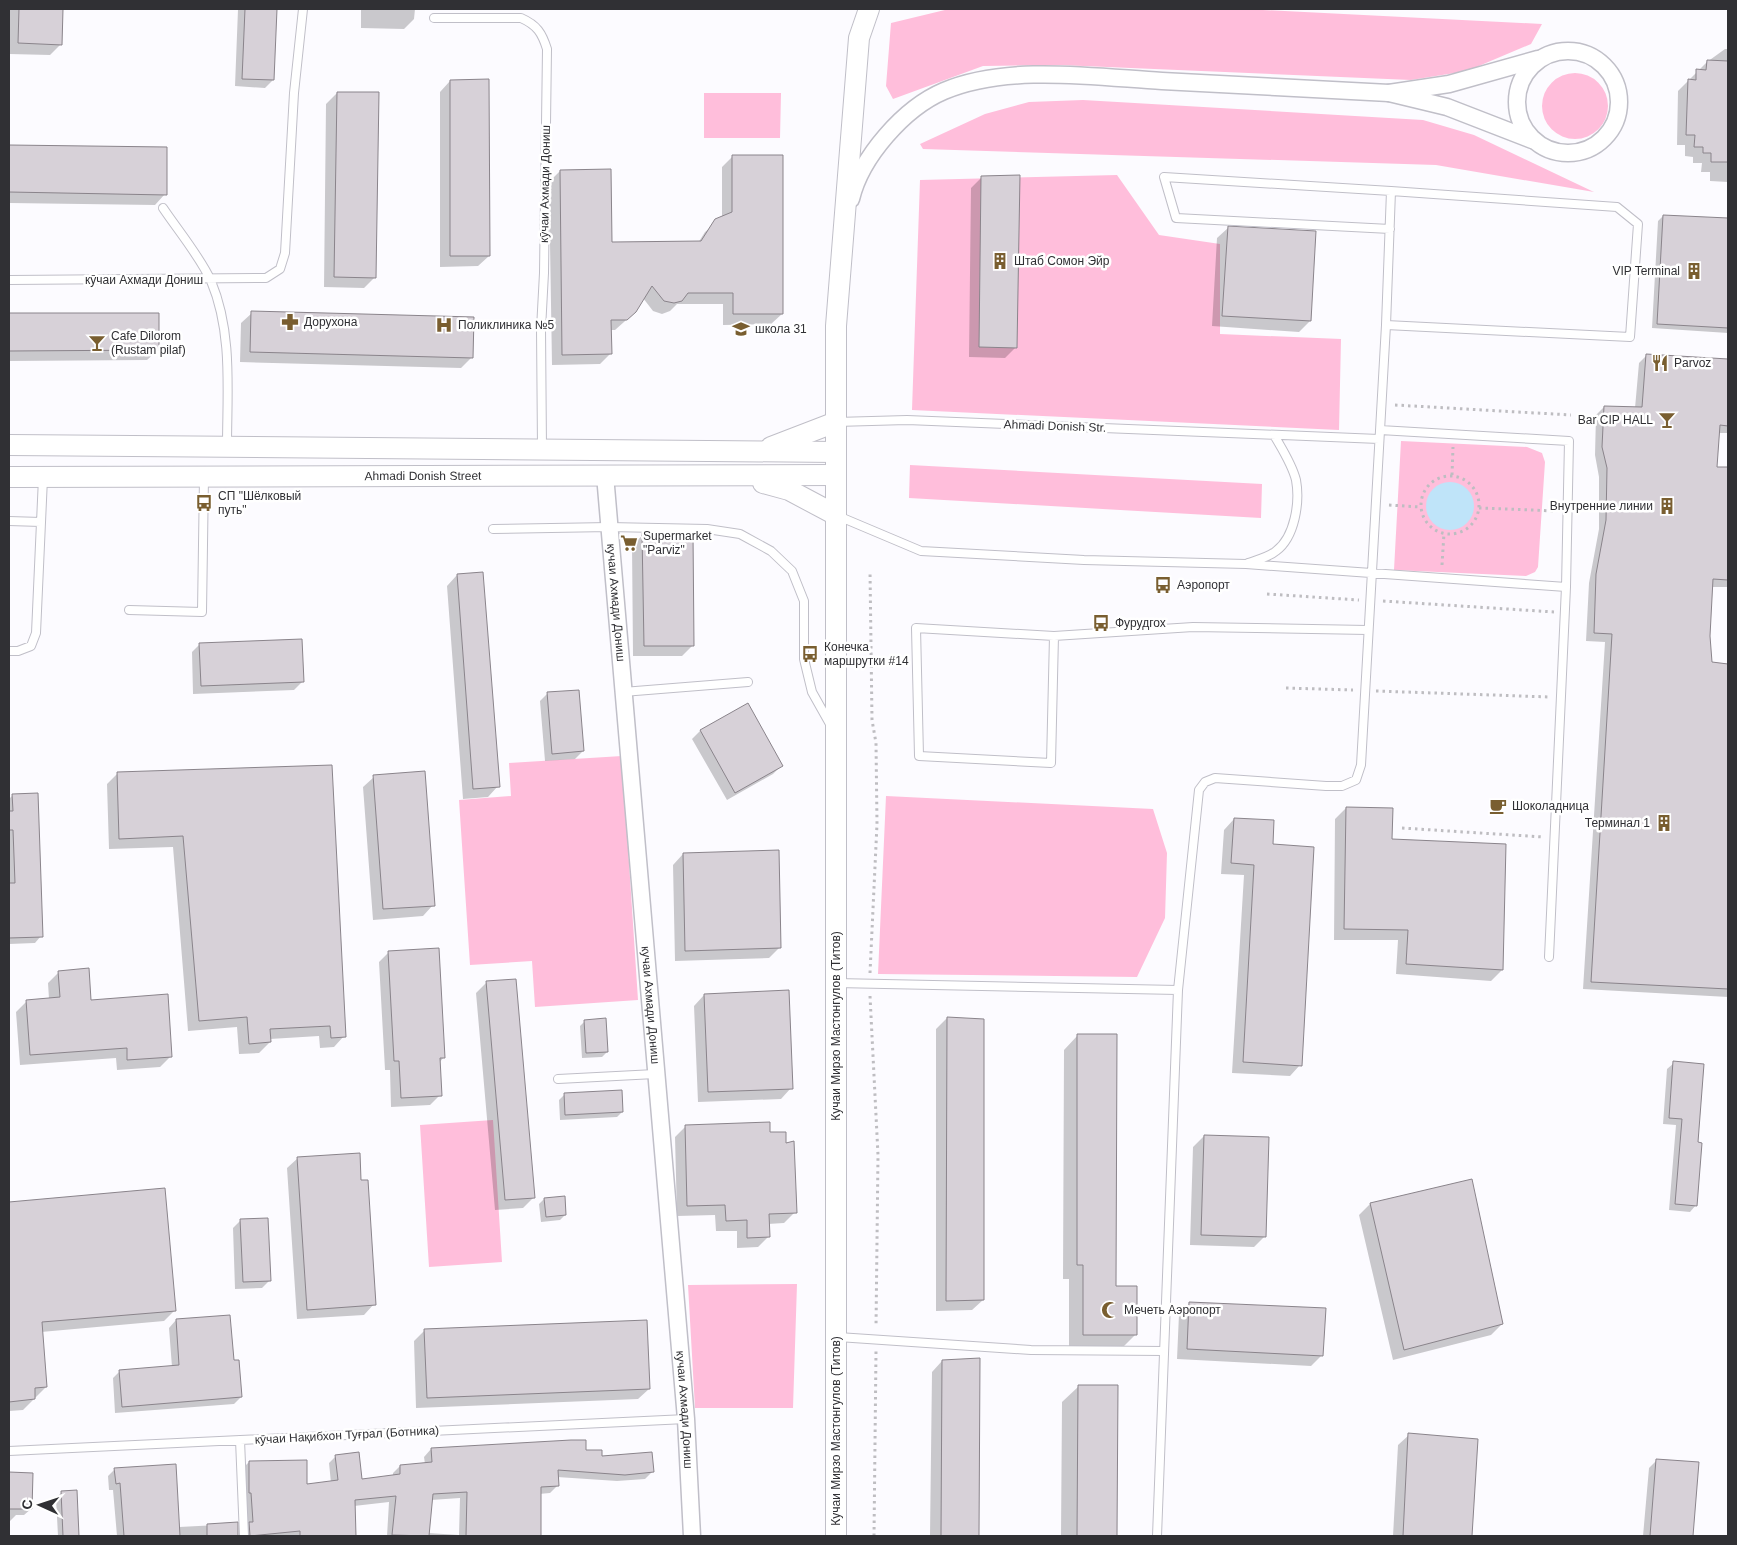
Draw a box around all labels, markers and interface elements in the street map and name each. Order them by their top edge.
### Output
street label: кӯчаи Ахмади Дониш [537,125,553,243]
building icon: Штаб Сомон Эйр [990,251,1010,271]
place label: Штаб Сомон Эйр [1014,254,1110,268]
building icon: VIP Terminal [1684,261,1704,281]
place label: VIP Terminal [1612,264,1680,278]
street label: кӯчаи Ахмади Дониш [85,273,203,287]
pharmacy icon: Дорухона [280,312,300,332]
place label: Дорухона [304,315,358,329]
hospital icon: Поликлиника №5 [434,315,454,335]
place label: Поликлиника №5 [458,318,555,332]
school or university icon: школа 31 [731,319,751,339]
place label: школа 31 [755,322,807,336]
place label: Cafe Dilorom (Rustam pilaf) [111,329,186,357]
bar icon: Cafe Dilorom (Rustam pilaf) [87,333,107,353]
restaurant icon: Parvoz [1650,353,1670,373]
place label: Parvoz [1674,356,1711,370]
bar icon: Bar CIP HALL [1657,410,1677,430]
place label: Bar CIP HALL [1578,413,1653,427]
street label: Ahmadi Donish Str. [1003,417,1107,435]
street label: Ahmadi Donish Street [365,469,482,483]
place label: СП "Шёлковый путь" [218,489,301,517]
bus stop icon: СП "Шёлковый путь" [194,493,214,513]
building icon: Внутренние линии [1657,496,1677,516]
place label: Внутренние линии [1550,499,1653,513]
place label: Supermarket "Parviz" [643,529,712,557]
supermarket icon: Supermarket "Parviz" [619,533,639,553]
street label: кучаи Ахмади Дониш [604,543,628,662]
bus stop icon: Аэропорт [1153,575,1173,595]
place label: Аэропорт [1177,578,1230,592]
bus stop icon: Фурудгох [1091,613,1111,633]
place label: Фурудгох [1115,616,1166,630]
place label: Конечка маршрутки #14 [824,640,909,668]
bus stop icon: Конечка маршрутки #14 [800,644,820,664]
cafe icon: Шоколадница [1488,796,1508,816]
place label: Шоколадница [1512,799,1589,813]
building icon: Терминал 1 [1654,813,1674,833]
place label: Терминал 1 [1585,816,1650,830]
street label: Кучаи Мирзо Мастонгулов (Титов) [829,931,843,1121]
street label: кучаи Ахмади Дониш [638,945,663,1065]
mosque icon: Мечеть Аэропорт [1100,1300,1120,1320]
place label: Мечеть Аэропорт [1124,1303,1221,1317]
street label: Кучаи Мирзо Мастонгулов (Титов) [829,1336,843,1526]
street label: кучаи Ахмади Дониш [673,1350,696,1469]
street label: кӯчаи Нақибхон Туғрал (Ботника) [255,1423,439,1447]
north arrow [15,1480,65,1530]
text: С [19,1499,35,1510]

